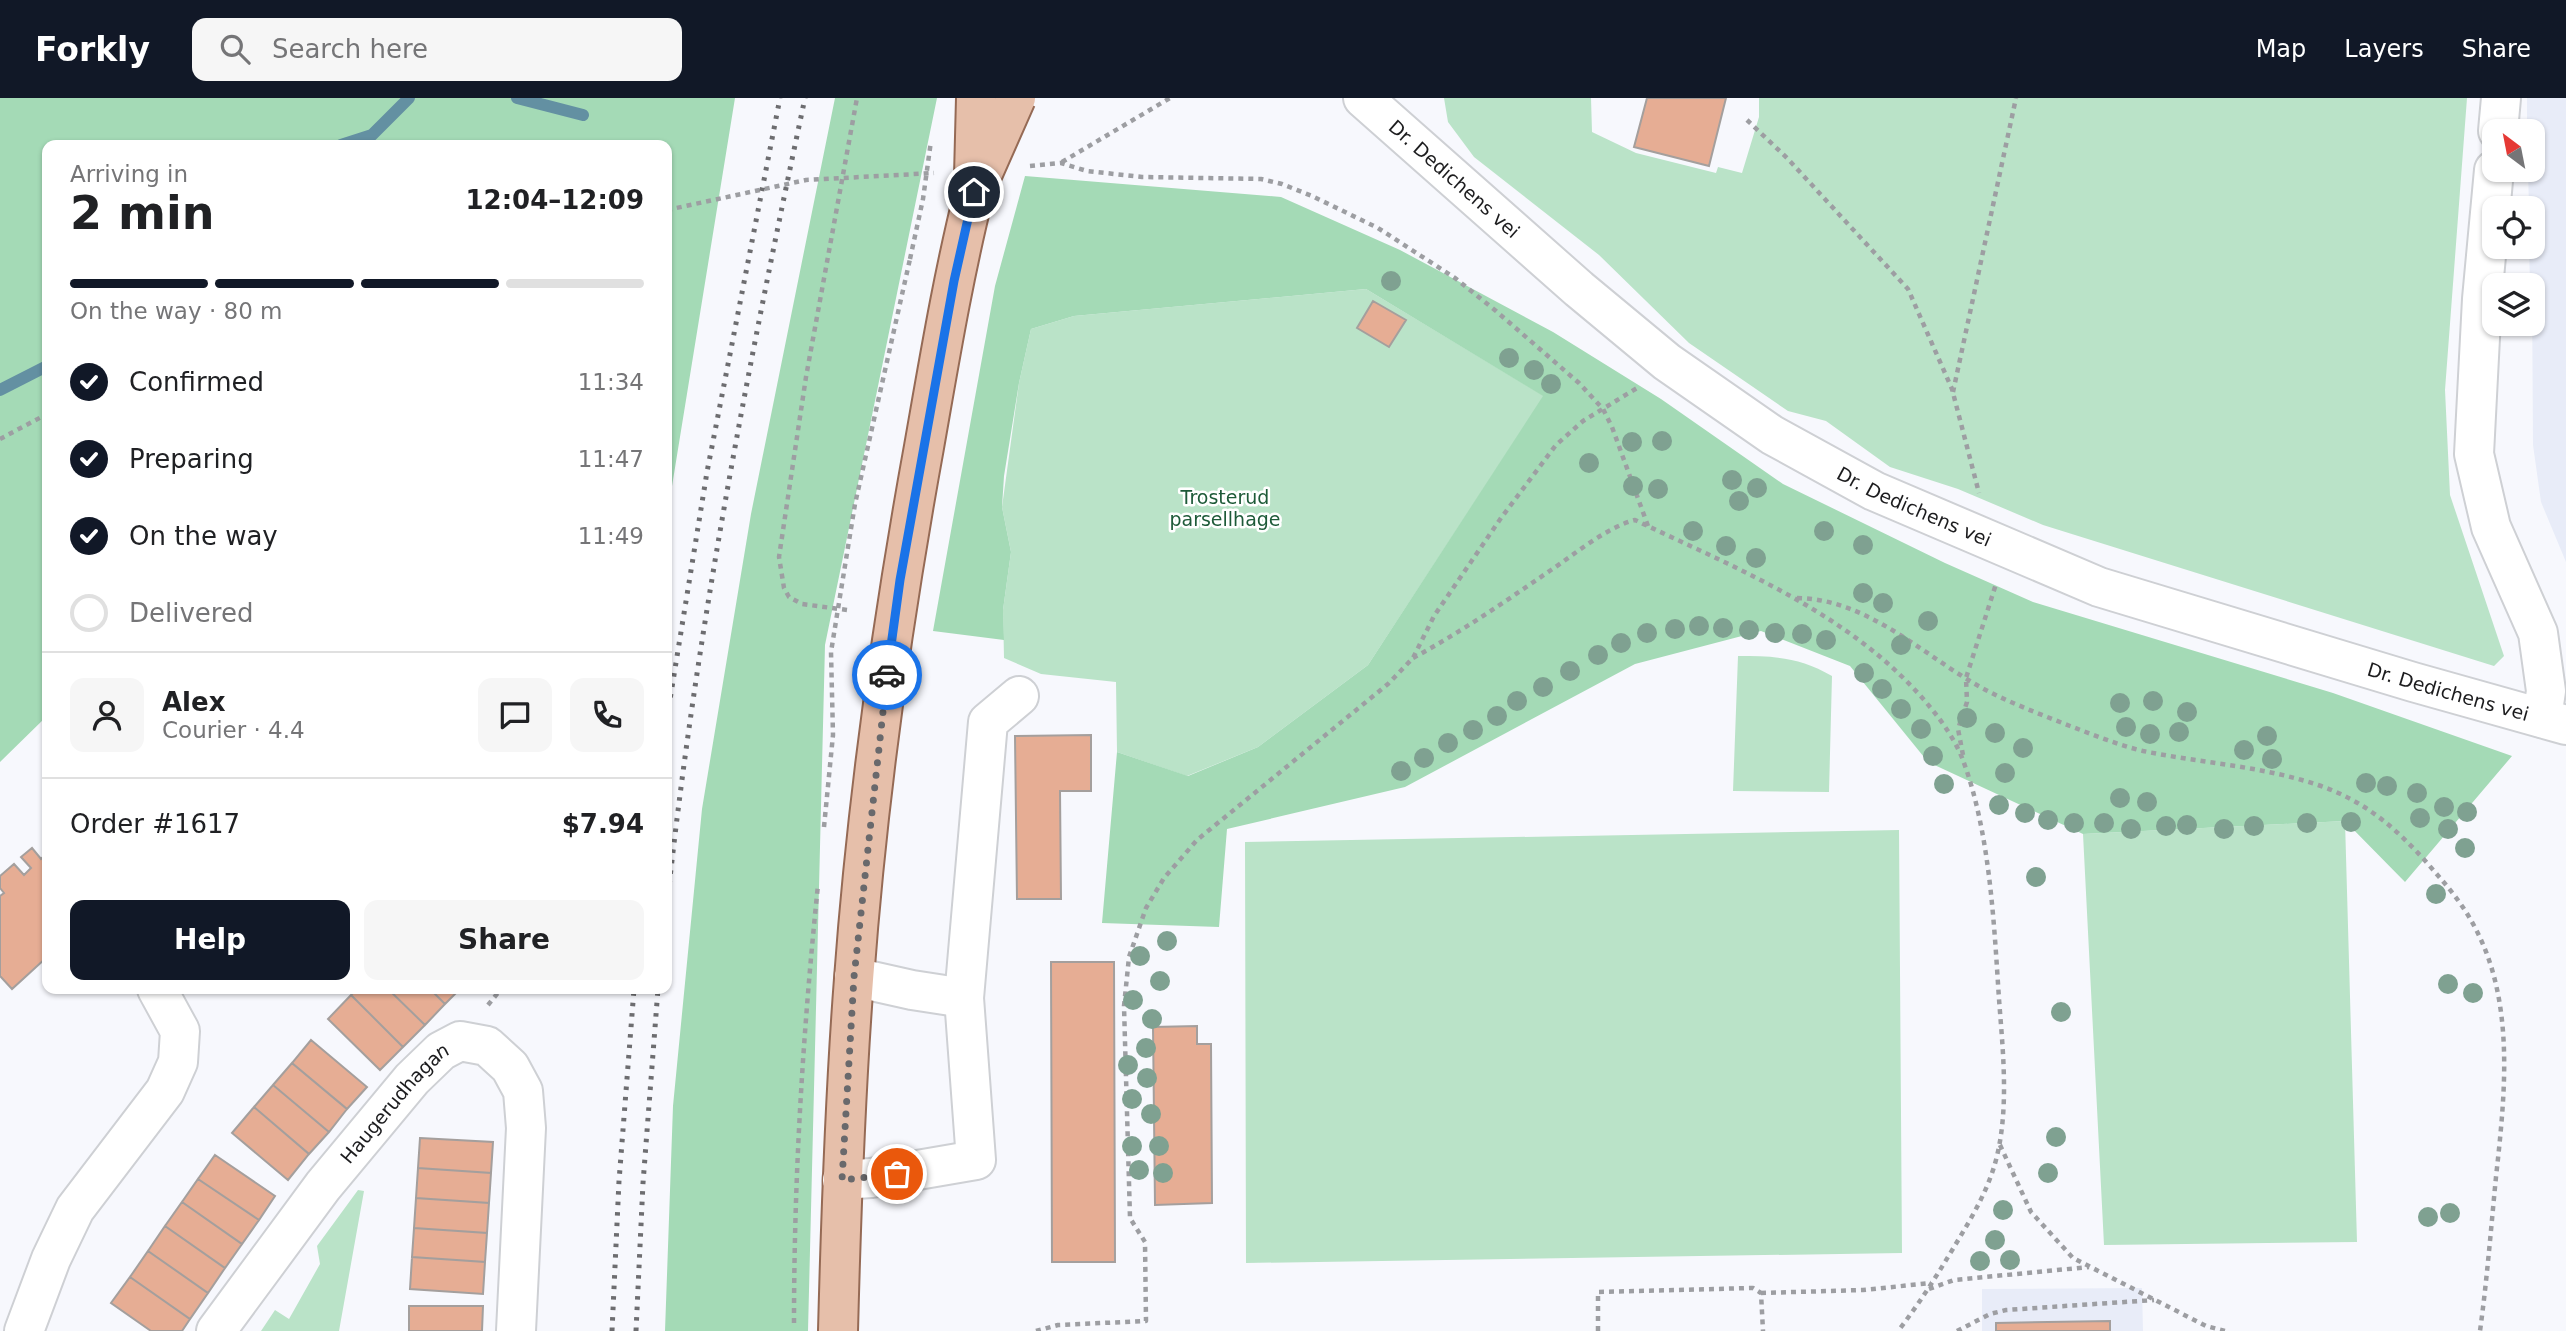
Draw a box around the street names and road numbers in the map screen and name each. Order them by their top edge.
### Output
street label: Dr. Dedichens vei [1385,115,1524,242]
street label: Dr. Dedichens vei [1833,462,1995,551]
street label: Dr. Dedichens vei [2365,658,2531,725]
street label: Haugerudhagan [336,1038,452,1167]

